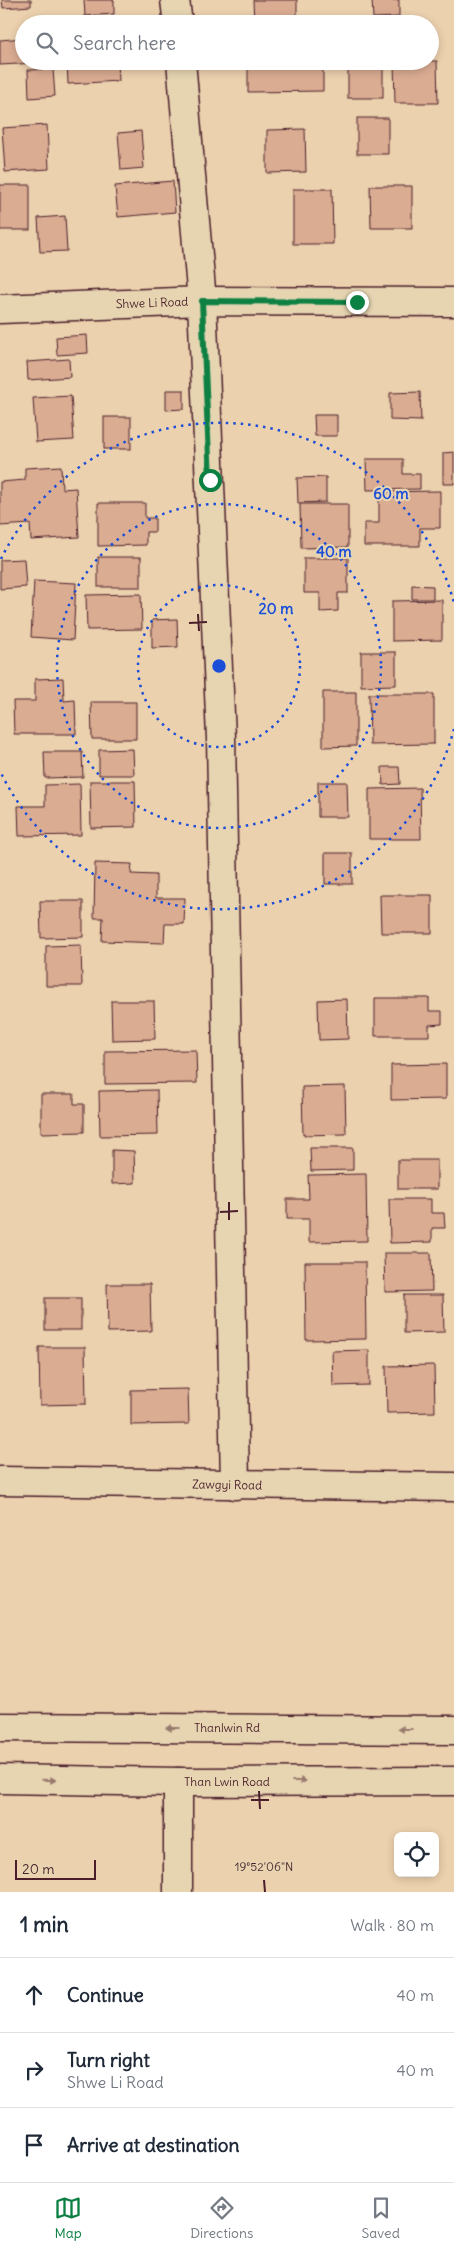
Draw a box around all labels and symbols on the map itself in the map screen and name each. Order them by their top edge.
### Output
route end [346,291,369,314]
street label: Shwe Li Road [116,294,188,311]
route start [199,469,222,492]
text: 60 m [373,484,409,503]
text: 40 m [316,542,352,561]
text: 20 m [259,599,293,618]
centre of rings [210,657,228,675]
street label: Zawgyi Road [192,1476,262,1493]
street label: Thanlwin Rd [194,1720,260,1735]
one-way arrow [165,1724,181,1732]
one-way arrow [397,1725,413,1733]
street label: Than Lwin Road [184,1774,270,1789]
one-way arrow [41,1776,57,1784]
one-way arrow [291,1777,307,1785]
scale bar [15,1857,96,1880]
text: 19°52'06"N [235,1859,293,1874]

